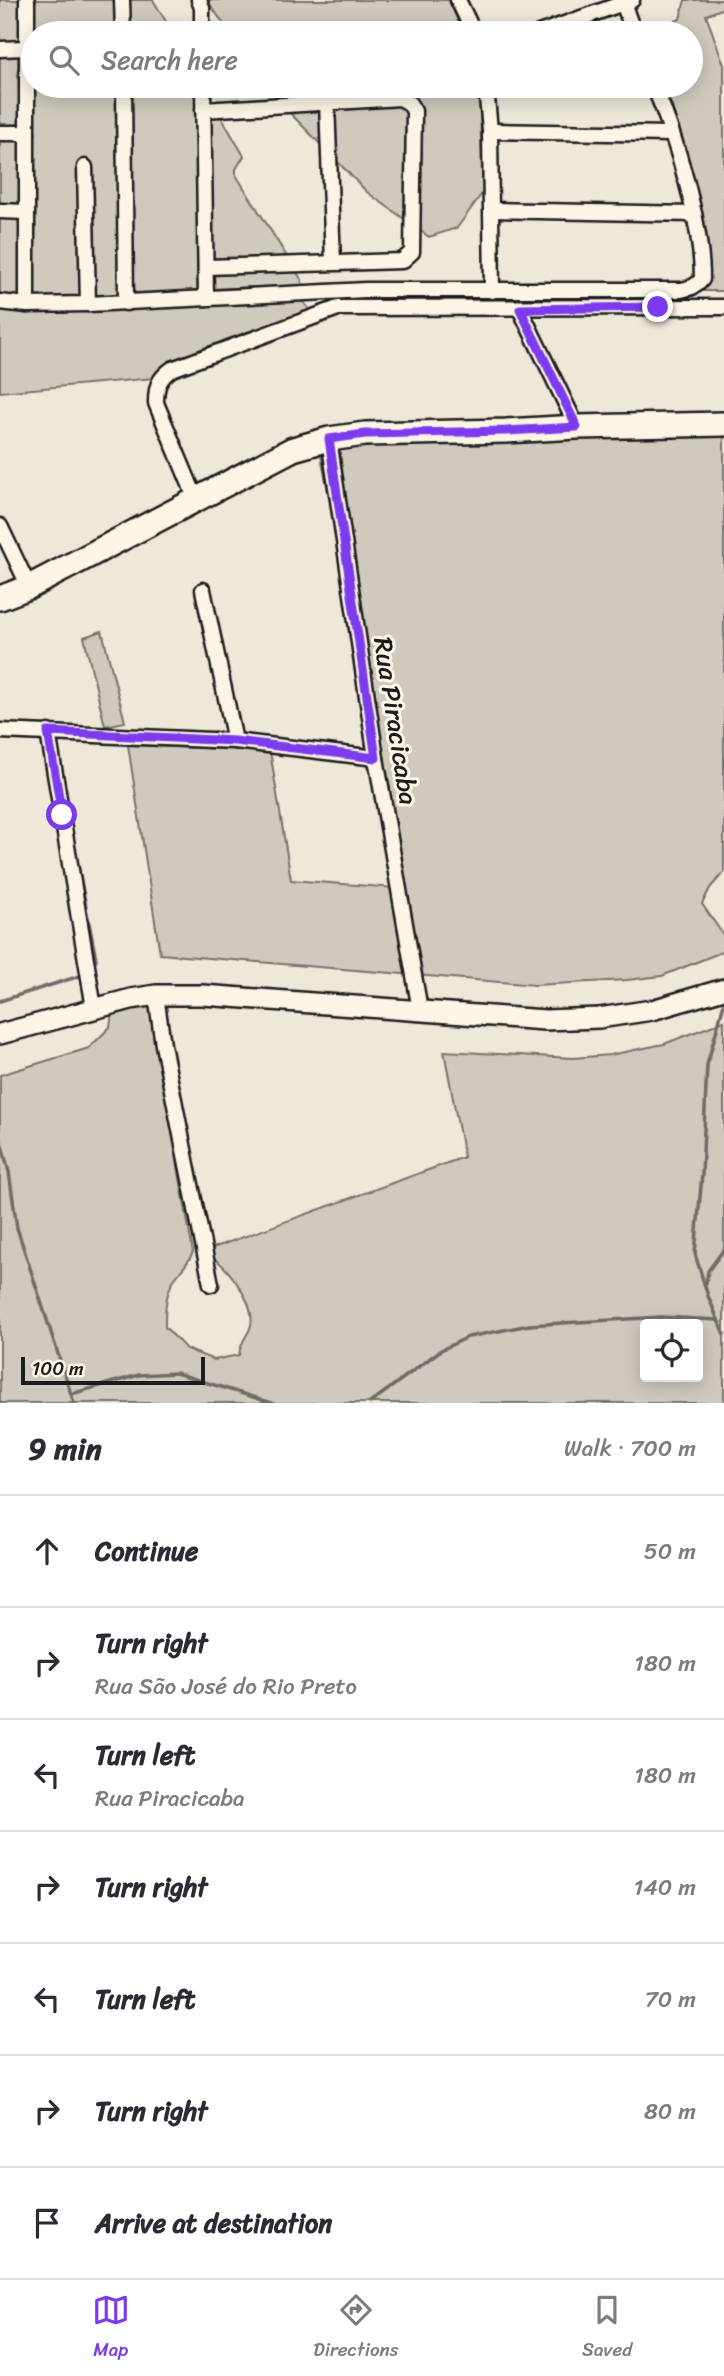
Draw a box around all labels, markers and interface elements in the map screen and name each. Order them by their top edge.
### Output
search box [21,21,703,98]
text: Search here [101,37,238,83]
icon: search [45,41,83,79]
route end [642,291,673,322]
street label: Rua Piracicaba [360,634,432,808]
route start [46,799,77,830]
map controls [640,1319,703,1382]
button: locate [640,1319,703,1382]
text: 100 m [32,1352,84,1385]
scale bar [21,1354,205,1386]
text: 9 min [28,1422,102,1476]
text: Walk · 700 m [564,1428,696,1469]
text: Continue [95,1528,198,1574]
text: 50 m [644,1531,696,1572]
icon: ahead [28,1532,66,1570]
text: Turn right [95,1620,208,1666]
text: 180 m [634,1643,696,1684]
icon: right [28,1644,66,1682]
text: Rua São José do Rio Preto [95,1666,357,1707]
text: Turn left [95,1732,195,1778]
text: 180 m [634,1755,696,1796]
icon: left [28,1756,66,1794]
text: Rua Piracicaba [95,1778,245,1819]
text: Turn right [95,1864,208,1910]
text: 140 m [634,1867,696,1908]
icon: right [28,1868,66,1906]
text: Turn left [95,1976,195,2022]
text: 70 m [645,1979,696,2020]
icon: left [28,1980,66,2018]
text: Turn right [95,2088,208,2134]
text: 80 m [644,2091,696,2132]
icon: right [28,2092,66,2130]
text: Arrive at destination [95,2200,332,2246]
icon: arrive [28,2204,66,2242]
tab: Map [92,2291,130,2366]
tab: Directions [313,2291,399,2366]
tab: Saved [582,2291,632,2366]

